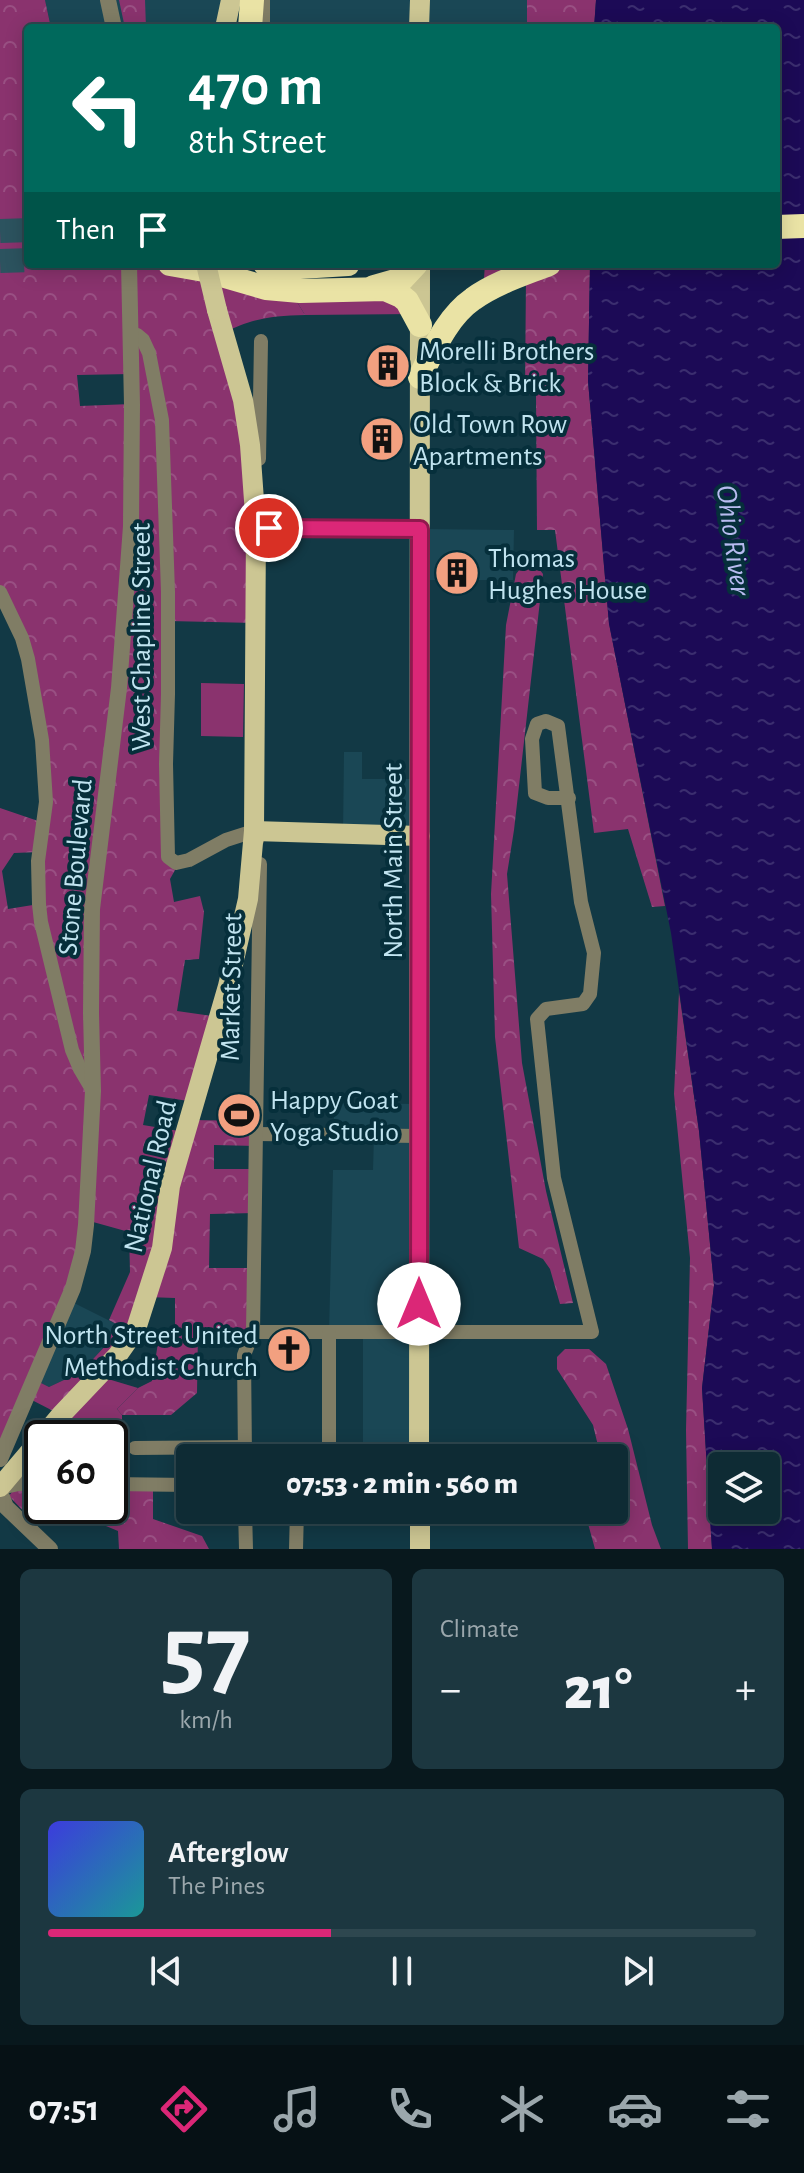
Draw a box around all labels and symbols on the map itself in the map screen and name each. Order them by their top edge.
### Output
place label: Morelli Brothers Block & Brick [419,338,594,398]
building icon: Morelli Brothers Block & Brick [364,342,412,390]
place label: Old Town Row Apartments [413,411,567,471]
building icon: Old Town Row Apartments [358,415,406,463]
water label: Ohio River [710,483,756,598]
pin [235,494,303,562]
street label: West Chapline Street [128,523,156,751]
place label: Thomas Hughes House [488,545,647,605]
building icon: Thomas Hughes House [433,549,481,597]
street label: North Main Street [380,763,408,959]
street label: Stone Boulevard [54,778,98,957]
street label: Market Street [217,913,247,1061]
place label: Happy Goat Yoga Studio [270,1087,399,1147]
sports icon: Happy Goat Yoga Studio [215,1091,263,1139]
street label: National Road [120,1098,182,1255]
position arrow [377,1262,461,1346]
place label: North Street United Methodist Church [44,1322,258,1382]
church icon: North Street United Methodist Church [265,1326,313,1374]
speed limit sign: 60 [24,1420,128,1524]

